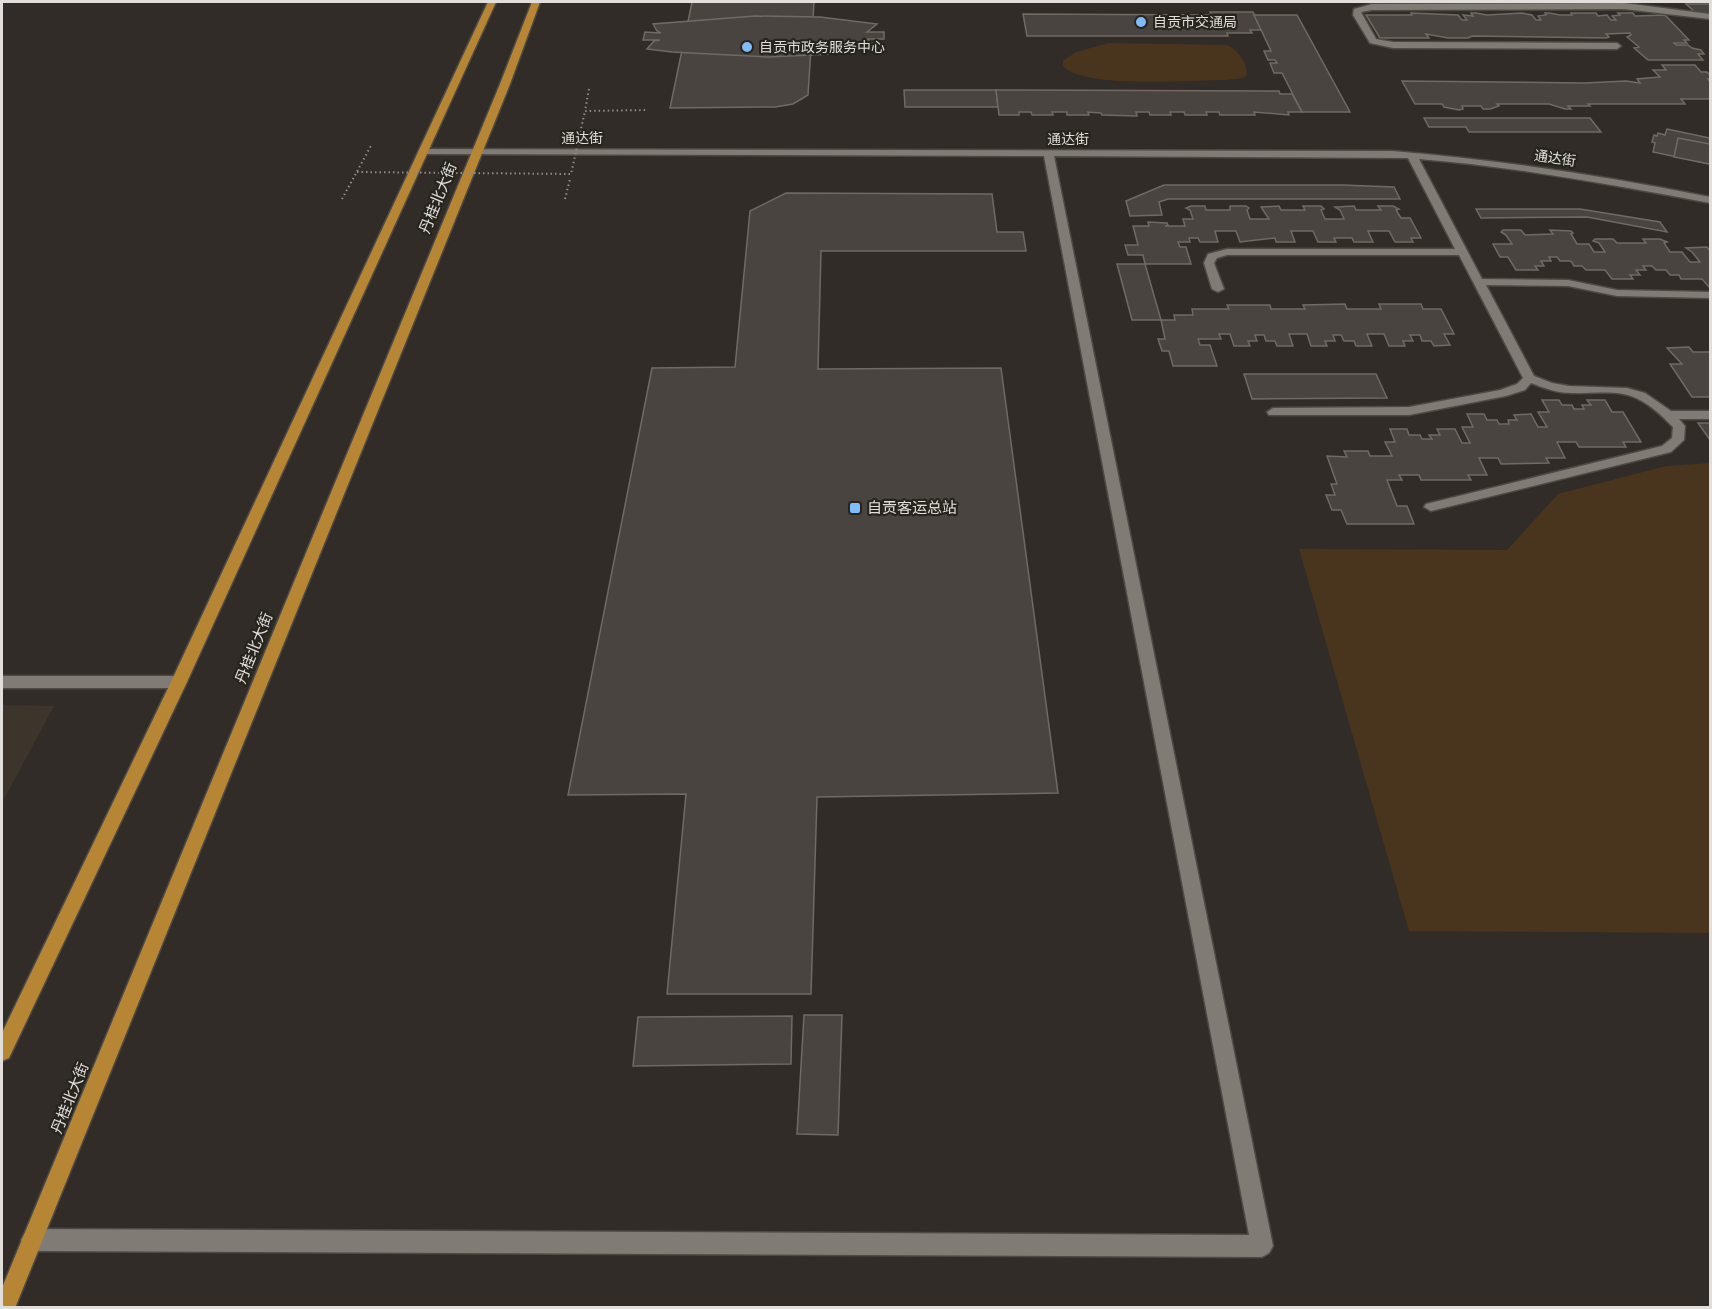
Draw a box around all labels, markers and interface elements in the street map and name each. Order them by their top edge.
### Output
place label: 自贡市交通局 [1153,14,1237,30]
marker: 自贡市交通局 [1134,15,1148,29]
place label: 自贡市政务服务中心 [759,39,885,55]
marker: 自贡市政务服务中心 [740,40,754,54]
street label: 通达街 [561,130,603,146]
street label: 通达街 [1047,131,1089,147]
street label: 通达街 [1533,147,1577,169]
street label: 丹桂北大街 [416,160,460,236]
place label: 自贡客运总站 [867,499,957,517]
marker: 自贡客运总站 [848,501,862,515]
street label: 丹桂北大街 [232,610,276,686]
street label: 丹桂北大街 [48,1060,92,1136]

